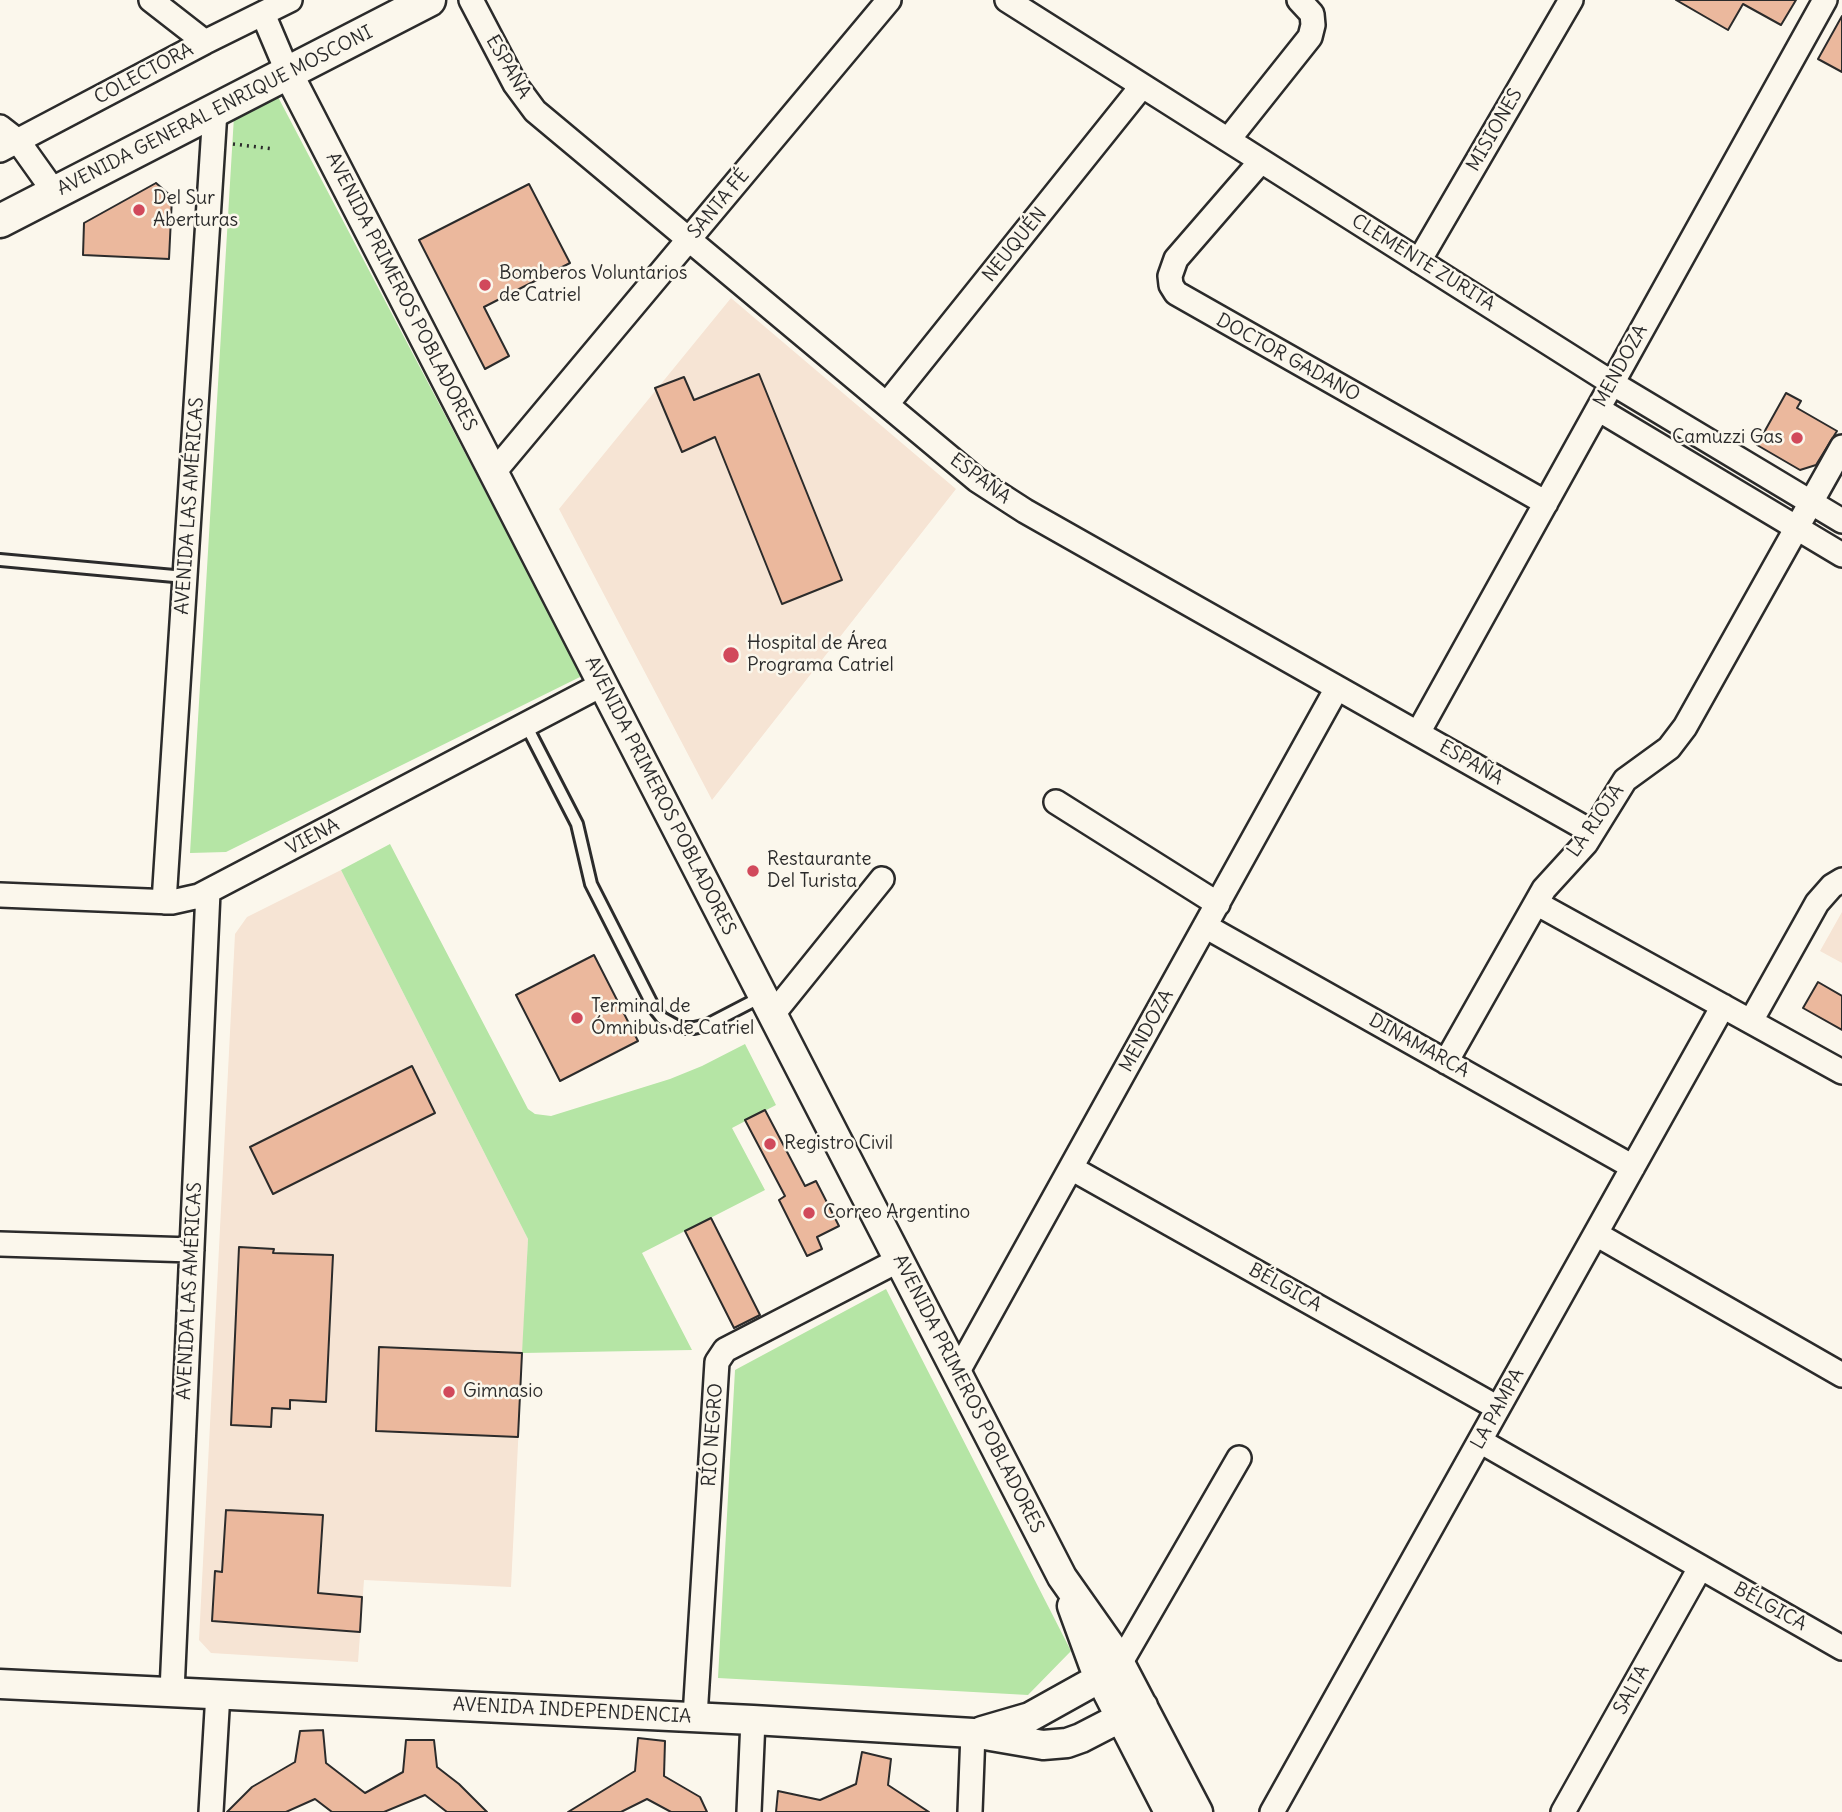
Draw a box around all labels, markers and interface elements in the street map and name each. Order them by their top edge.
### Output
street label: AVENIDA GENERAL ENRIQUE MOSCONI [54,21,376,201]
street label: ESPAÑA [481,31,535,103]
street label: COLECTORA [91,38,197,110]
street label: MISIONES [1462,85,1528,175]
street label: AVENIDA PRIMEROS POBLADORES [321,149,481,435]
street label: SANTA FÉ [683,165,755,243]
place label: Del Sur Aberturas [153,188,238,232]
marker: Del Sur Aberturas [131,202,147,218]
street label: NEUQUÉN [978,203,1052,287]
street label: CLEMENTE ZURITA [1347,210,1499,316]
place label: Bomberos Voluntarios de Catriel [499,263,688,307]
marker: Bomberos Voluntarios de Catriel [477,277,493,293]
street label: DOCTOR GADANO [1212,309,1364,407]
street label: MENDOZA [1589,321,1653,411]
street label: AVENIDA LAS AMÉRICAS [171,396,209,616]
place label: Camuzzi Gas [1672,427,1783,449]
marker: Camuzzi Gas [1789,430,1805,446]
street label: ESPAÑA [945,449,1015,509]
place label: Hospital de Área Programa Catriel [747,633,894,677]
marker: Hospital de Área Programa Catriel [721,645,741,665]
street label: AVENIDA PRIMEROS POBLADORES [580,653,740,939]
street label: ESPAÑA [1435,736,1507,790]
street label: LA RIOJA [1563,780,1629,862]
street label: VIENA [283,814,343,860]
place label: Restaurante Del Turista [767,849,871,893]
marker: Restaurante Del Turista [745,863,761,879]
street label: MENDOZA [1115,986,1179,1076]
place label: Terminal de Ómnibus de Catriel [591,996,754,1040]
street label: DINAMARCA [1365,1009,1473,1083]
marker: Terminal de Ómnibus de Catriel [569,1010,585,1026]
place label: Registro Civil [784,1133,893,1155]
marker: Registro Civil [762,1136,778,1152]
street label: AVENIDA LAS AMÉRICAS [173,1182,207,1400]
place label: Correo Argentino [823,1202,970,1224]
marker: Correo Argentino [801,1205,817,1221]
street label: AVENIDA PRIMEROS POBLADORES [888,1251,1048,1537]
street label: BÉLGICA [1245,1259,1325,1317]
street label: LA PAMPA [1467,1365,1529,1453]
place label: Gimnasio [463,1381,543,1403]
street label: RÍO NEGRO [698,1382,728,1488]
marker: Gimnasio [441,1384,457,1400]
street label: BÉLGICA [1730,1578,1810,1636]
street label: SALTA [1609,1661,1655,1719]
street label: AVENIDA INDEPENDENCIA [452,1693,692,1729]

